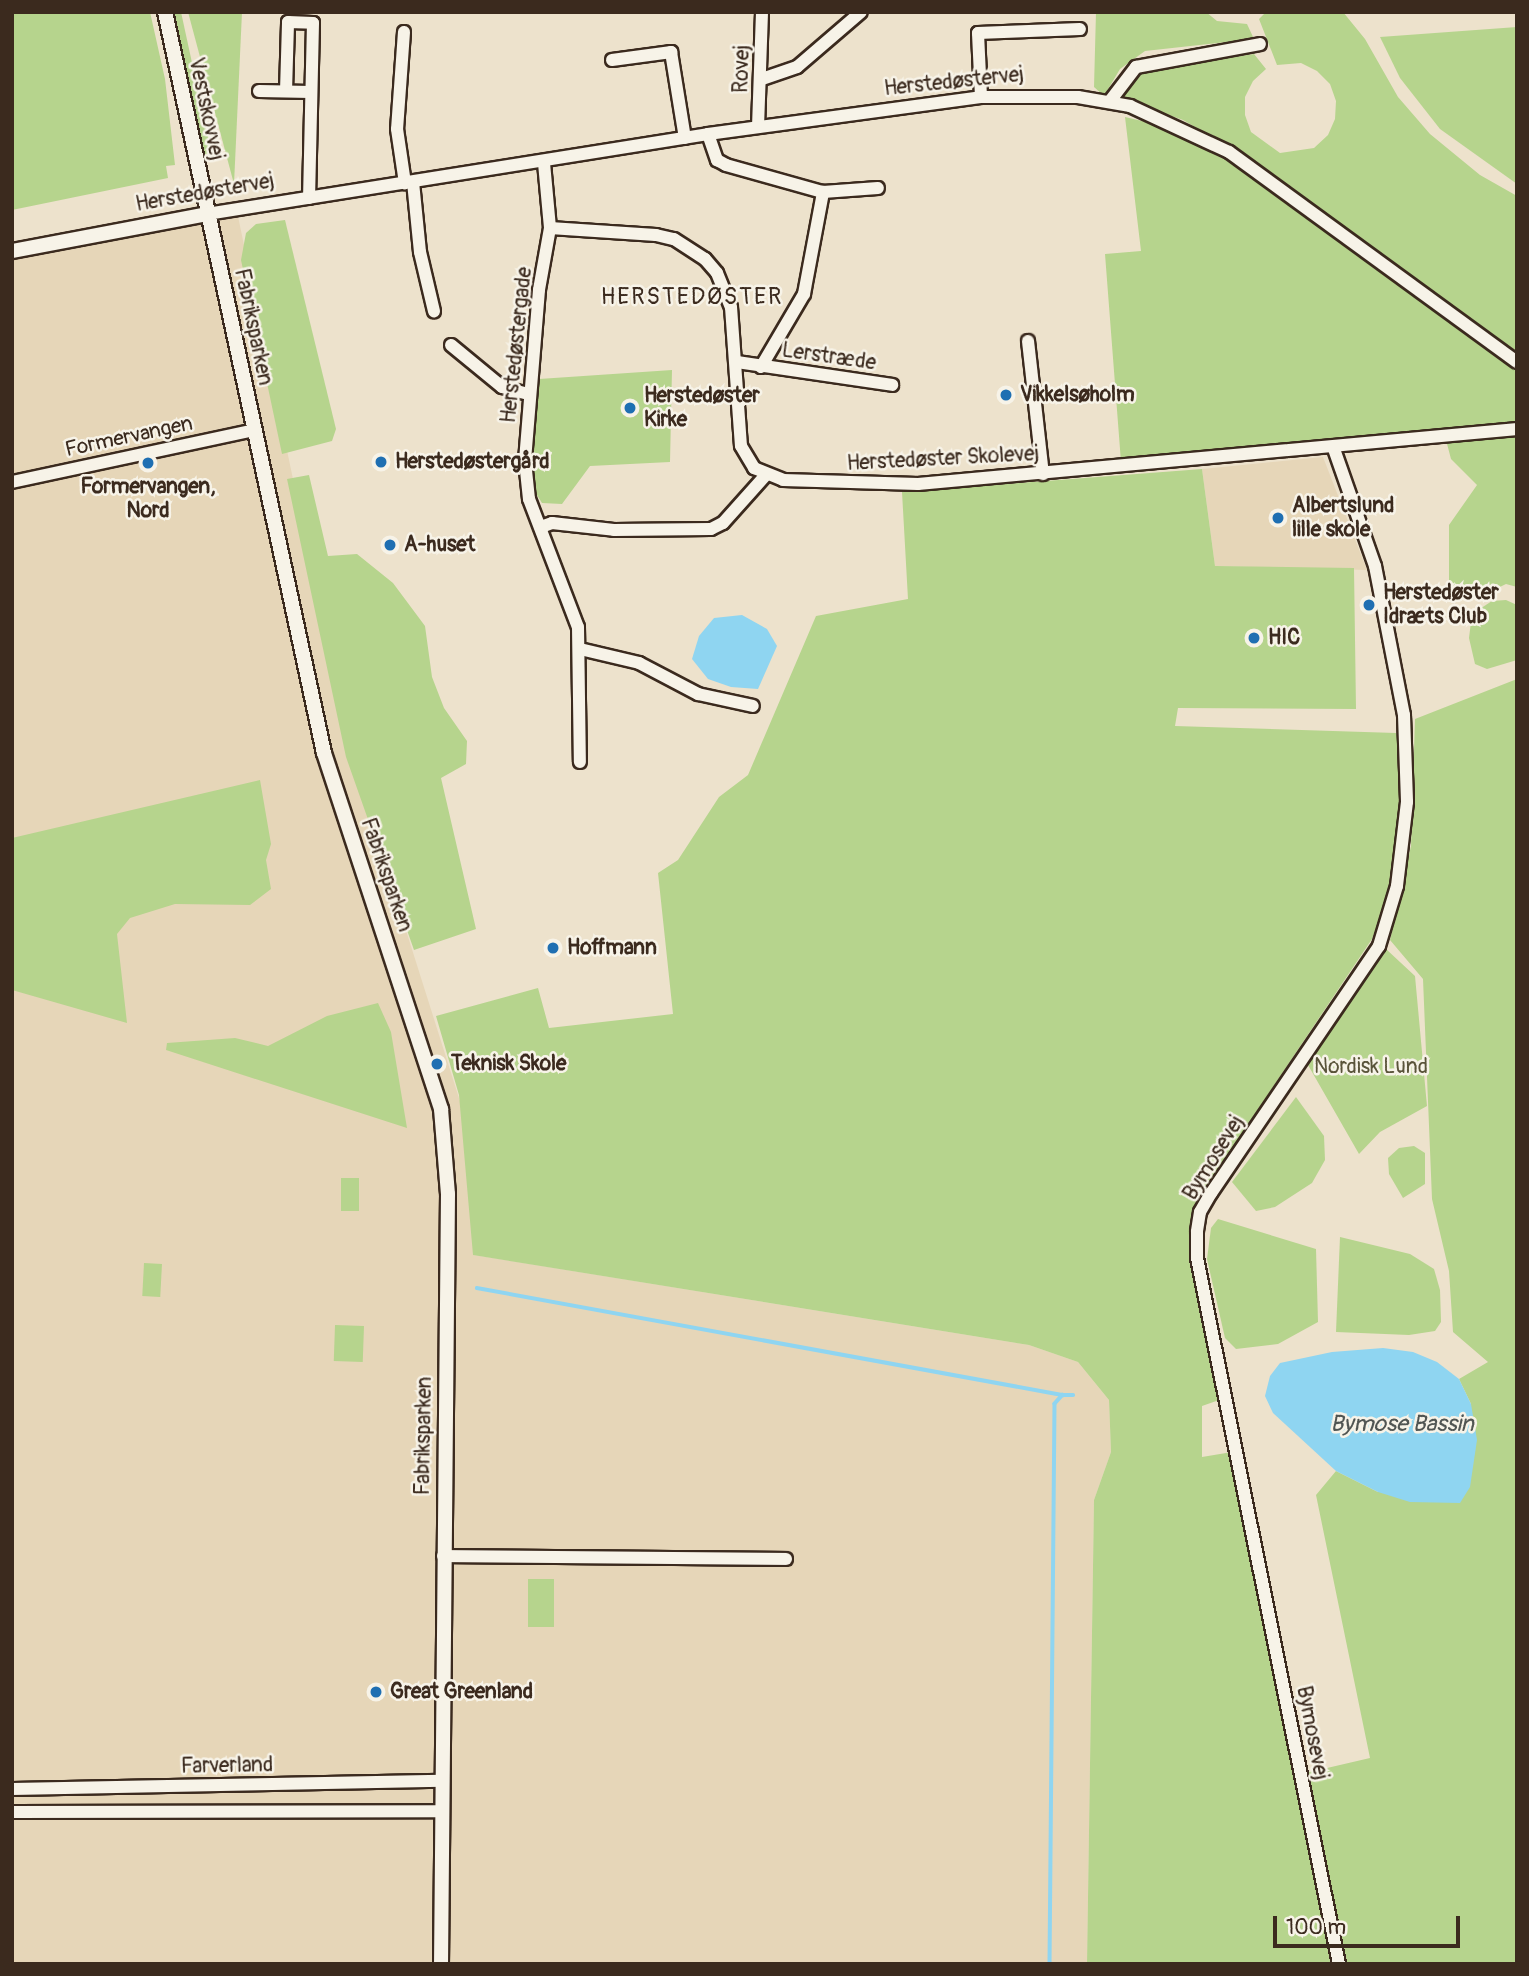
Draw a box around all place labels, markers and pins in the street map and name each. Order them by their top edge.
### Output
place label: Vikkelsøholm [1020,382,1135,408]
place label: Herstedøster Kirke [644,383,760,433]
marker: Vikkelsøholm [998,387,1014,403]
marker: Herstedøster Kirke [622,400,638,416]
place label: Herstedøstergård [395,449,550,475]
marker: Herstedøstergård [373,454,389,470]
marker: Formervangen, Nord [140,455,156,471]
place label: Formervangen, Nord [80,474,216,524]
place label: Albertslund lille skole [1292,493,1394,543]
marker: Albertslund lille skole [1270,510,1286,526]
place label: A-huset [404,532,475,558]
marker: A-huset [382,537,398,553]
place label: Herstedøster Idræts Club [1383,580,1499,630]
marker: Herstedøster Idræts Club [1361,597,1377,613]
place label: HIC [1268,625,1300,651]
marker: HIC [1246,630,1262,646]
place label: Hoffmann [567,935,657,961]
marker: Hoffmann [545,940,561,956]
place label: Teknisk Skole [451,1051,566,1077]
marker: Teknisk Skole [429,1056,445,1072]
place label: Great Greenland [390,1679,533,1705]
marker: Great Greenland [368,1684,384,1700]

